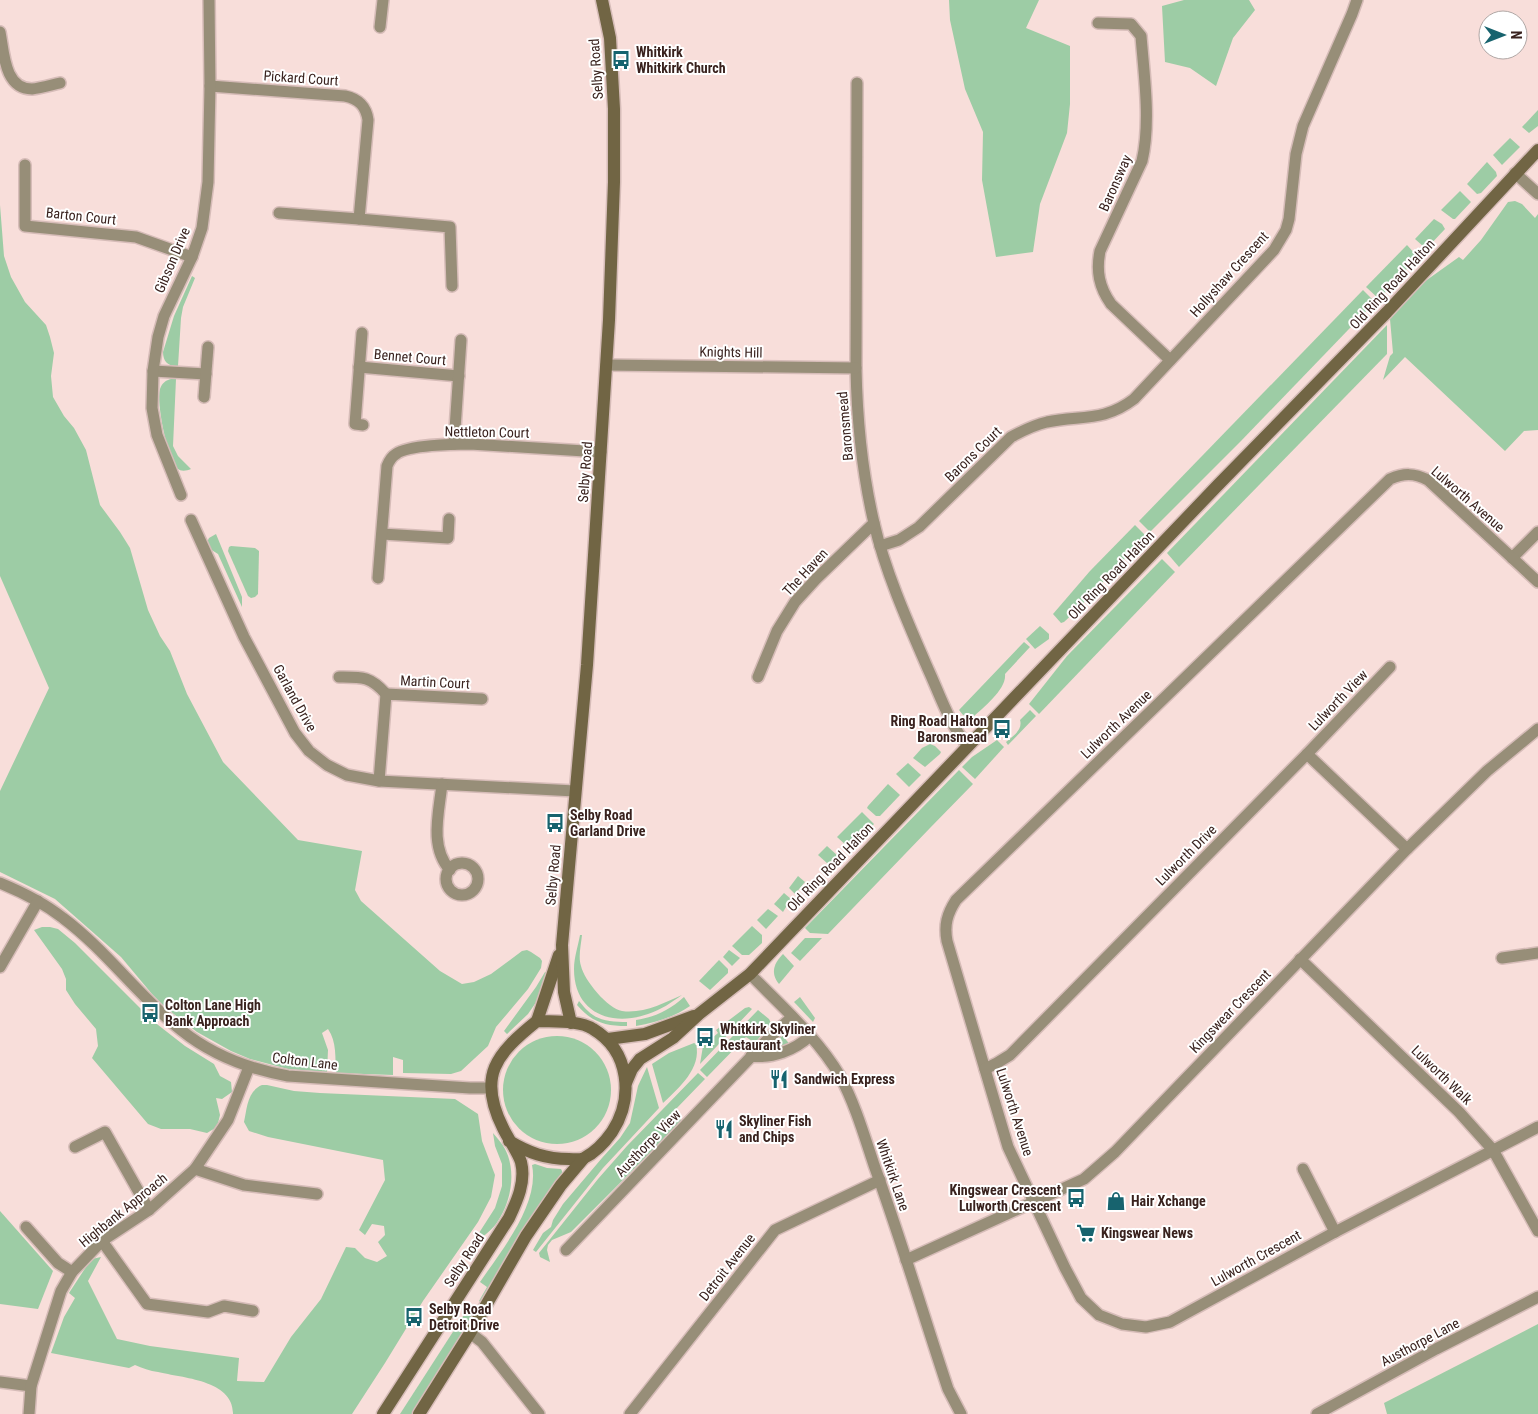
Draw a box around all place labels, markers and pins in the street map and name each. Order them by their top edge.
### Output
place label: Whitkirk Whitkirk Church [636,44,726,76]
bus stop icon: Whitkirk Whitkirk Church [610,49,632,71]
place label: Ring Road Halton Baronsmead [890,713,987,745]
bus stop icon: Ring Road Halton Baronsmead [991,718,1013,740]
place label: Selby Road Garland Drive [570,807,646,839]
bus stop icon: Selby Road Garland Drive [544,812,566,834]
place label: Colton Lane High Bank Approach [165,997,261,1029]
bus stop icon: Colton Lane High Bank Approach [139,1002,161,1024]
place label: Whitkirk Skyliner Restaurant [720,1021,816,1053]
bus stop icon: Whitkirk Skyliner Restaurant [694,1026,716,1048]
restaurant icon: Sandwich Express [768,1068,790,1090]
place label: Sandwich Express [794,1071,895,1087]
place label: Skyliner Fish and Chips [739,1113,812,1145]
restaurant icon: Skyliner Fish and Chips [713,1118,735,1140]
place label: Kingswear Crescent Lulworth Crescent [950,1182,1061,1214]
bus stop icon: Kingswear Crescent Lulworth Crescent [1065,1187,1087,1209]
shop icon: Hair Xchange [1105,1190,1127,1212]
place label: Hair Xchange [1131,1193,1206,1209]
supermarket icon: Kingswear News [1075,1222,1097,1244]
place label: Kingswear News [1101,1225,1193,1241]
place label: Selby Road Detroit Drive [429,1301,500,1333]
bus stop icon: Selby Road Detroit Drive [403,1306,425,1328]

